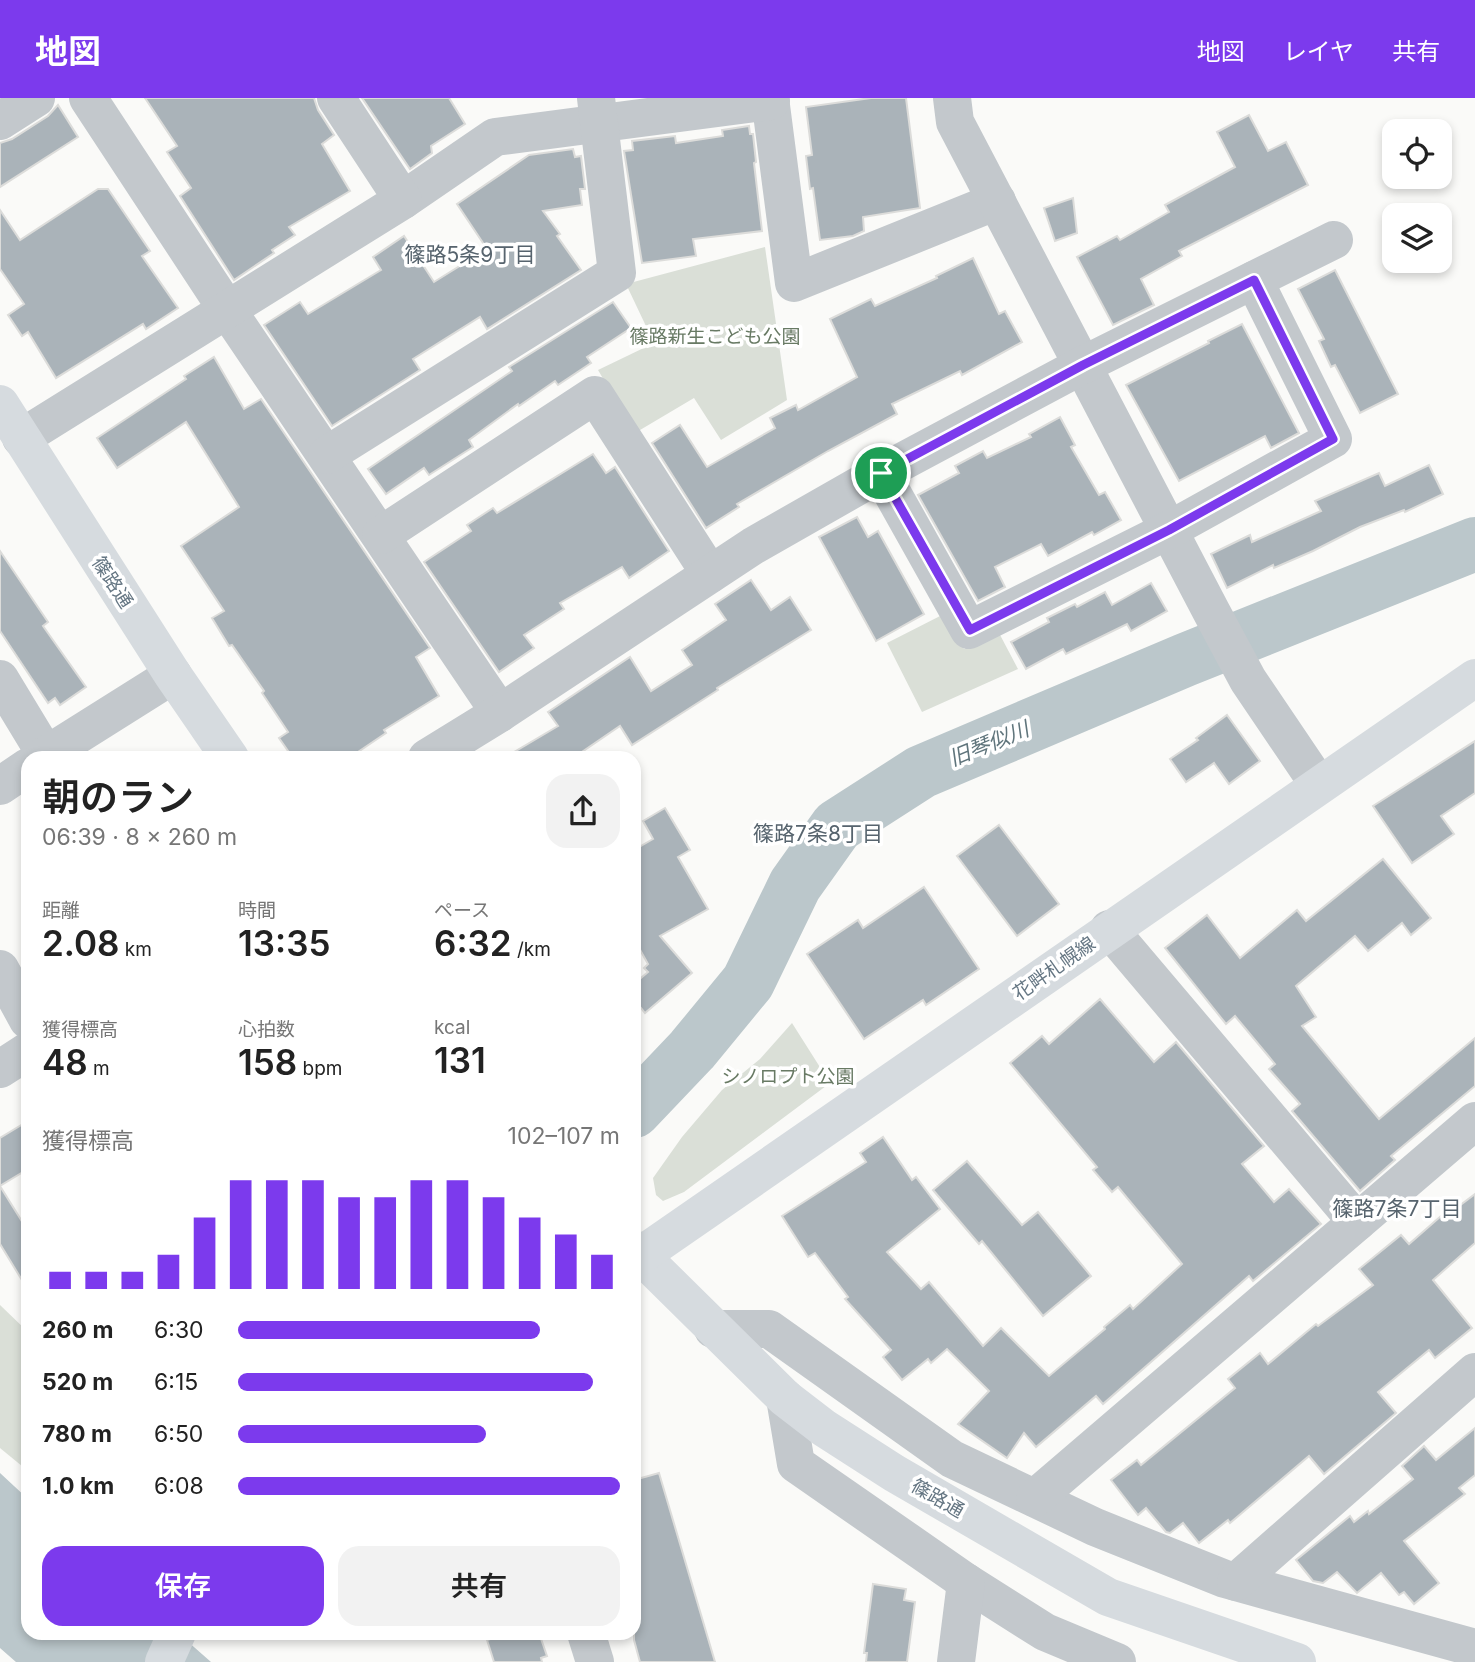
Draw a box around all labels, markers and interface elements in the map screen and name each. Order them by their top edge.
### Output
text: 地図 [35,31,101,71]
text: 地図 [1197,37,1245,66]
text: レイヤ [1283,37,1354,66]
text: 共有 [1392,37,1440,66]
map controls [1382,119,1452,273]
button: locate [1382,119,1452,189]
button: layers [1382,203,1452,273]
district label: 篠路5条9丁目 [405,242,535,267]
park label: 篠路新生こども公園 [629,325,801,348]
pin [851,443,911,503]
icon: arrive [862,454,900,492]
street label: 篠路通 [87,552,138,612]
water label: 旧琴似川 [945,715,1034,771]
text: 朝のラン [42,774,194,820]
button: share [546,774,620,848]
district label: 篠路7条8丁目 [753,821,883,846]
text: 06:39 · 8 × 260 m [42,823,237,851]
text: 距離 [42,899,80,922]
text: 時間 [238,899,276,922]
text: ペース [434,899,490,922]
text: 2.08 [42,922,120,964]
text: 13:35 [238,922,331,964]
text: 6:32 [434,922,512,964]
street label: 花畔札幌線 [1009,932,1100,1005]
text: km [120,938,152,961]
text: /km [512,938,551,961]
text: kcal [434,1016,470,1039]
text: 獲得標高 [42,1018,118,1041]
text: 心拍数 [238,1018,295,1041]
text: 131 [434,1039,486,1081]
text: 48 [42,1041,88,1083]
text: 158 [238,1041,297,1083]
text: m [88,1057,110,1080]
text: bpm [297,1057,342,1080]
park label: シノロプト公園 [721,1065,855,1088]
text: 102–107 m [508,1122,620,1150]
text: 獲得標高 [42,1127,134,1155]
district label: 篠路7条7丁目 [1333,1196,1461,1221]
text: 260 m [42,1316,113,1344]
text: 6:30 [154,1316,204,1344]
text: 520 m [42,1368,113,1396]
text: 6:15 [154,1368,198,1396]
text: 780 m [42,1420,112,1448]
text: 6:50 [154,1420,203,1448]
text: 1.0 km [42,1472,114,1500]
text: 6:08 [154,1472,204,1500]
street label: 篠路通 [907,1474,968,1523]
button: 保存 [42,1546,324,1626]
button: 共有 [338,1546,620,1626]

